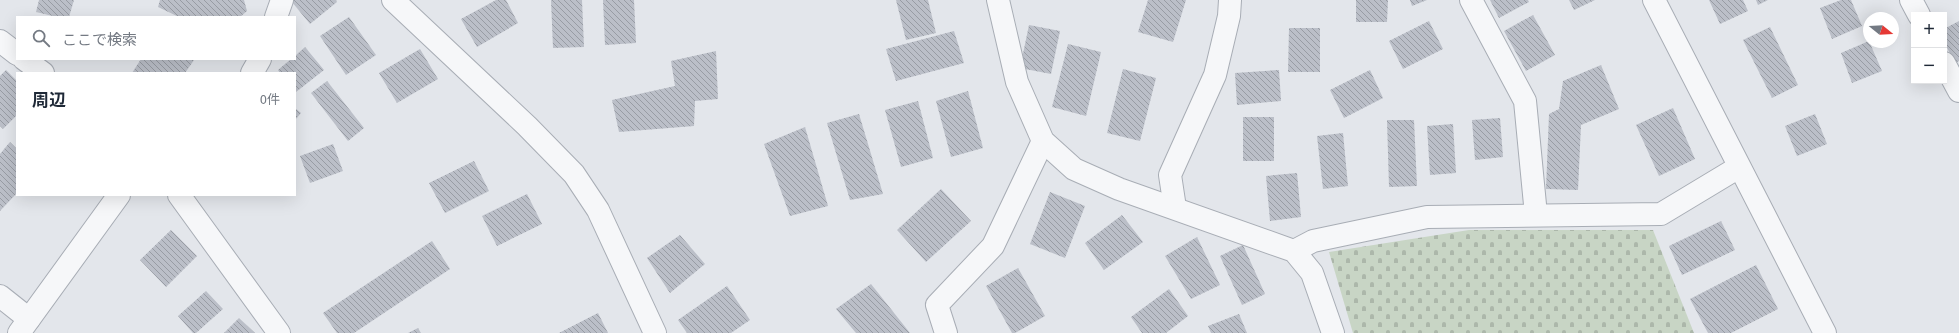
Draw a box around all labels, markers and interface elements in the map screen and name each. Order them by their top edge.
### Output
north arrow [1863,12,1899,48]
map controls [1911,12,1947,84]
button: + [1911,12,1947,48]
search box [16,16,296,60]
icon: search [30,27,52,49]
text: ここで検索 [62,31,137,49]
button: − [1911,48,1947,84]
text: 周辺 [32,90,66,111]
text: 0件 [260,92,280,107]

